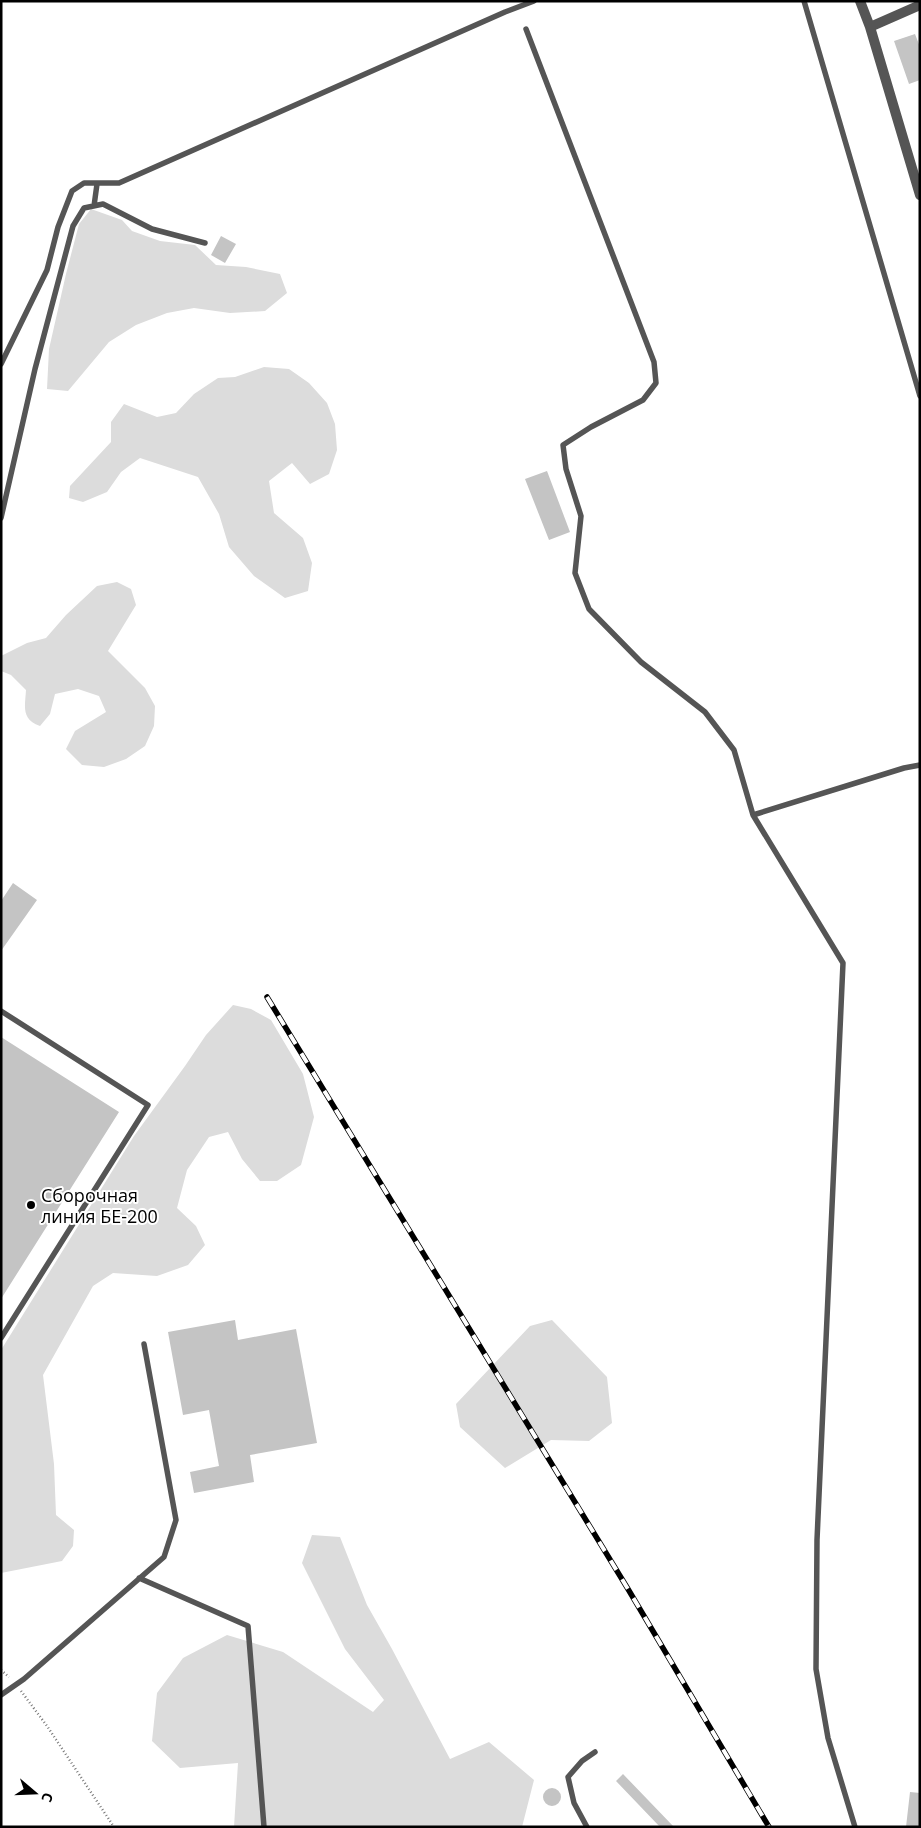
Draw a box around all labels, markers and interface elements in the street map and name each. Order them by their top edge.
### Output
place label: Сборочная линия БЕ-200 [41,1183,158,1228]
marker: Сборочная линия БЕ-200 [25,1199,37,1211]
north arrow [10,1768,60,1818]
text: С [37,1790,58,1805]

